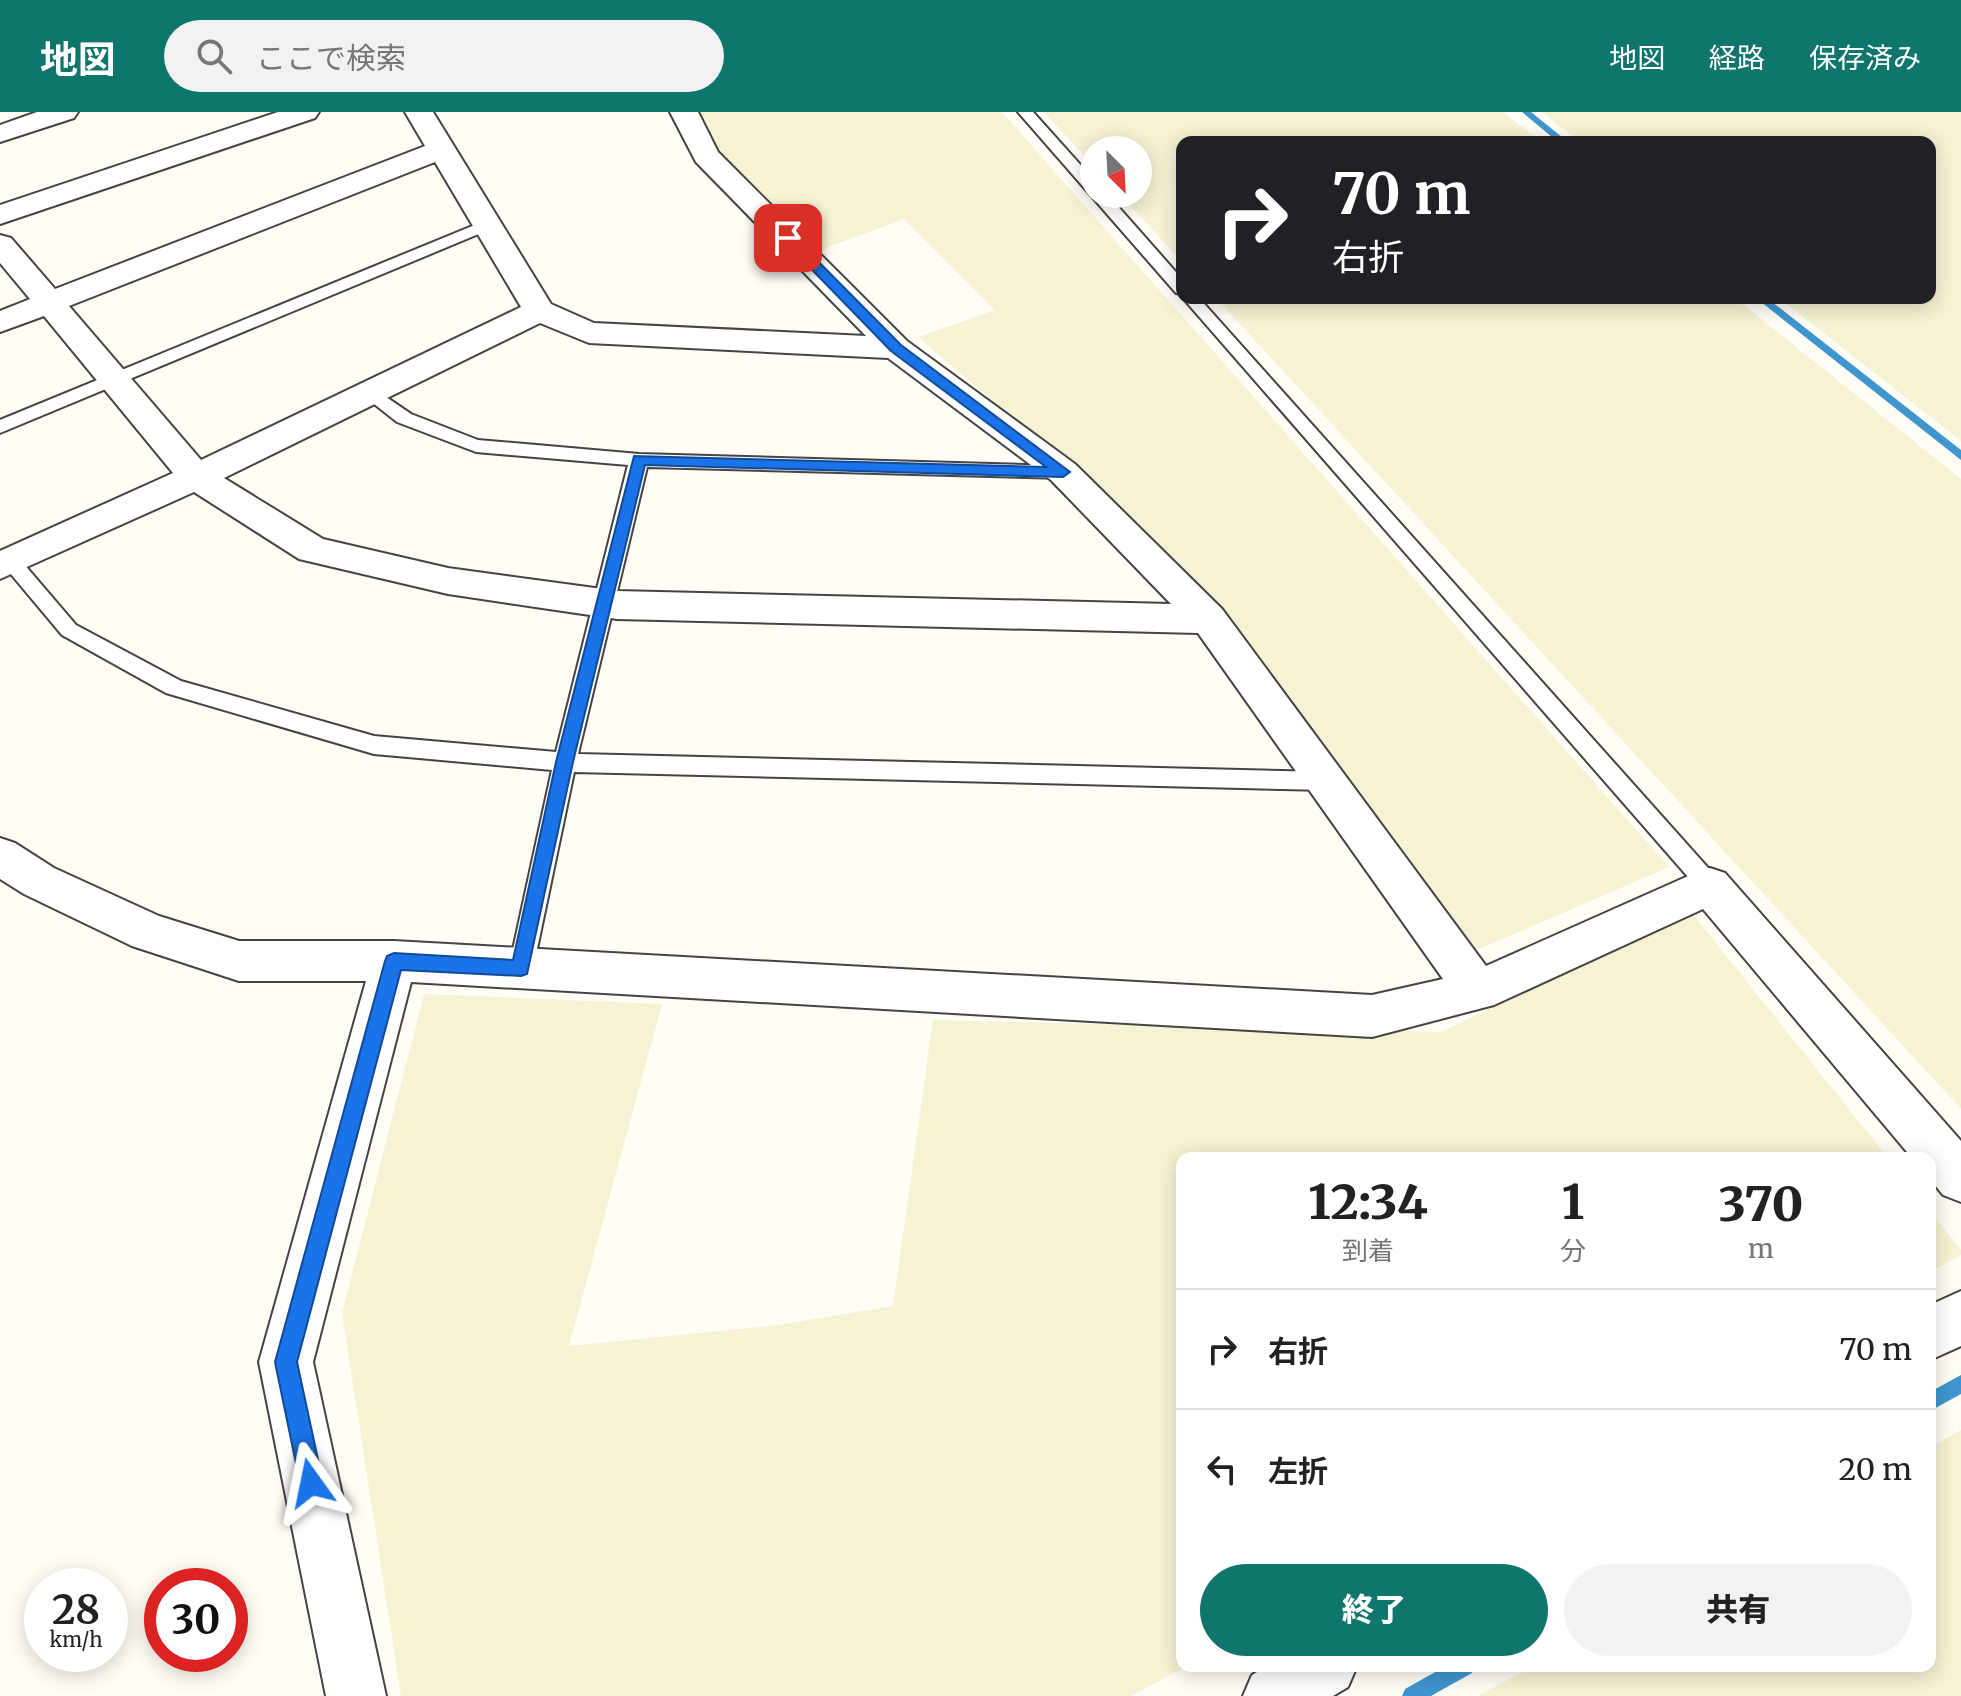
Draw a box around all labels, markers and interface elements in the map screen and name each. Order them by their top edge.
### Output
search box [164,20,724,92]
icon: search [192,34,236,78]
text: 地図 [40,36,116,83]
text: ここで検索 [256,39,406,77]
text: 地図 [1609,40,1665,76]
text: 経路 [1709,40,1765,76]
text: 保存済み [1809,40,1921,76]
north arrow [1080,136,1152,208]
map controls [1080,136,1152,208]
text: 70 m [1332,159,1470,229]
icon: right [1200,168,1304,272]
pin [754,204,822,272]
icon: arrive [766,216,810,260]
text: 右折 [1332,235,1404,280]
text: 12:34 [1308,1172,1428,1232]
text: 1 [1562,1172,1584,1232]
text: 370 [1718,1174,1804,1234]
text: m [1748,1232,1774,1265]
text: 到着 [1342,1234,1394,1267]
text: 分 [1560,1234,1586,1267]
icon: right [1200,1327,1244,1371]
text: 70 m [1839,1330,1912,1368]
text: 右折 [1268,1332,1328,1370]
position arrow [269,1441,353,1525]
icon: left [1200,1447,1244,1491]
text: 20 m [1839,1450,1912,1488]
text: 左折 [1268,1452,1328,1490]
button: 終了 [1200,1564,1548,1656]
button: 共有 [1564,1564,1912,1656]
speed limit sign: 30 [144,1568,248,1672]
text: 28 [52,1585,100,1635]
text: km/h [50,1627,102,1652]

